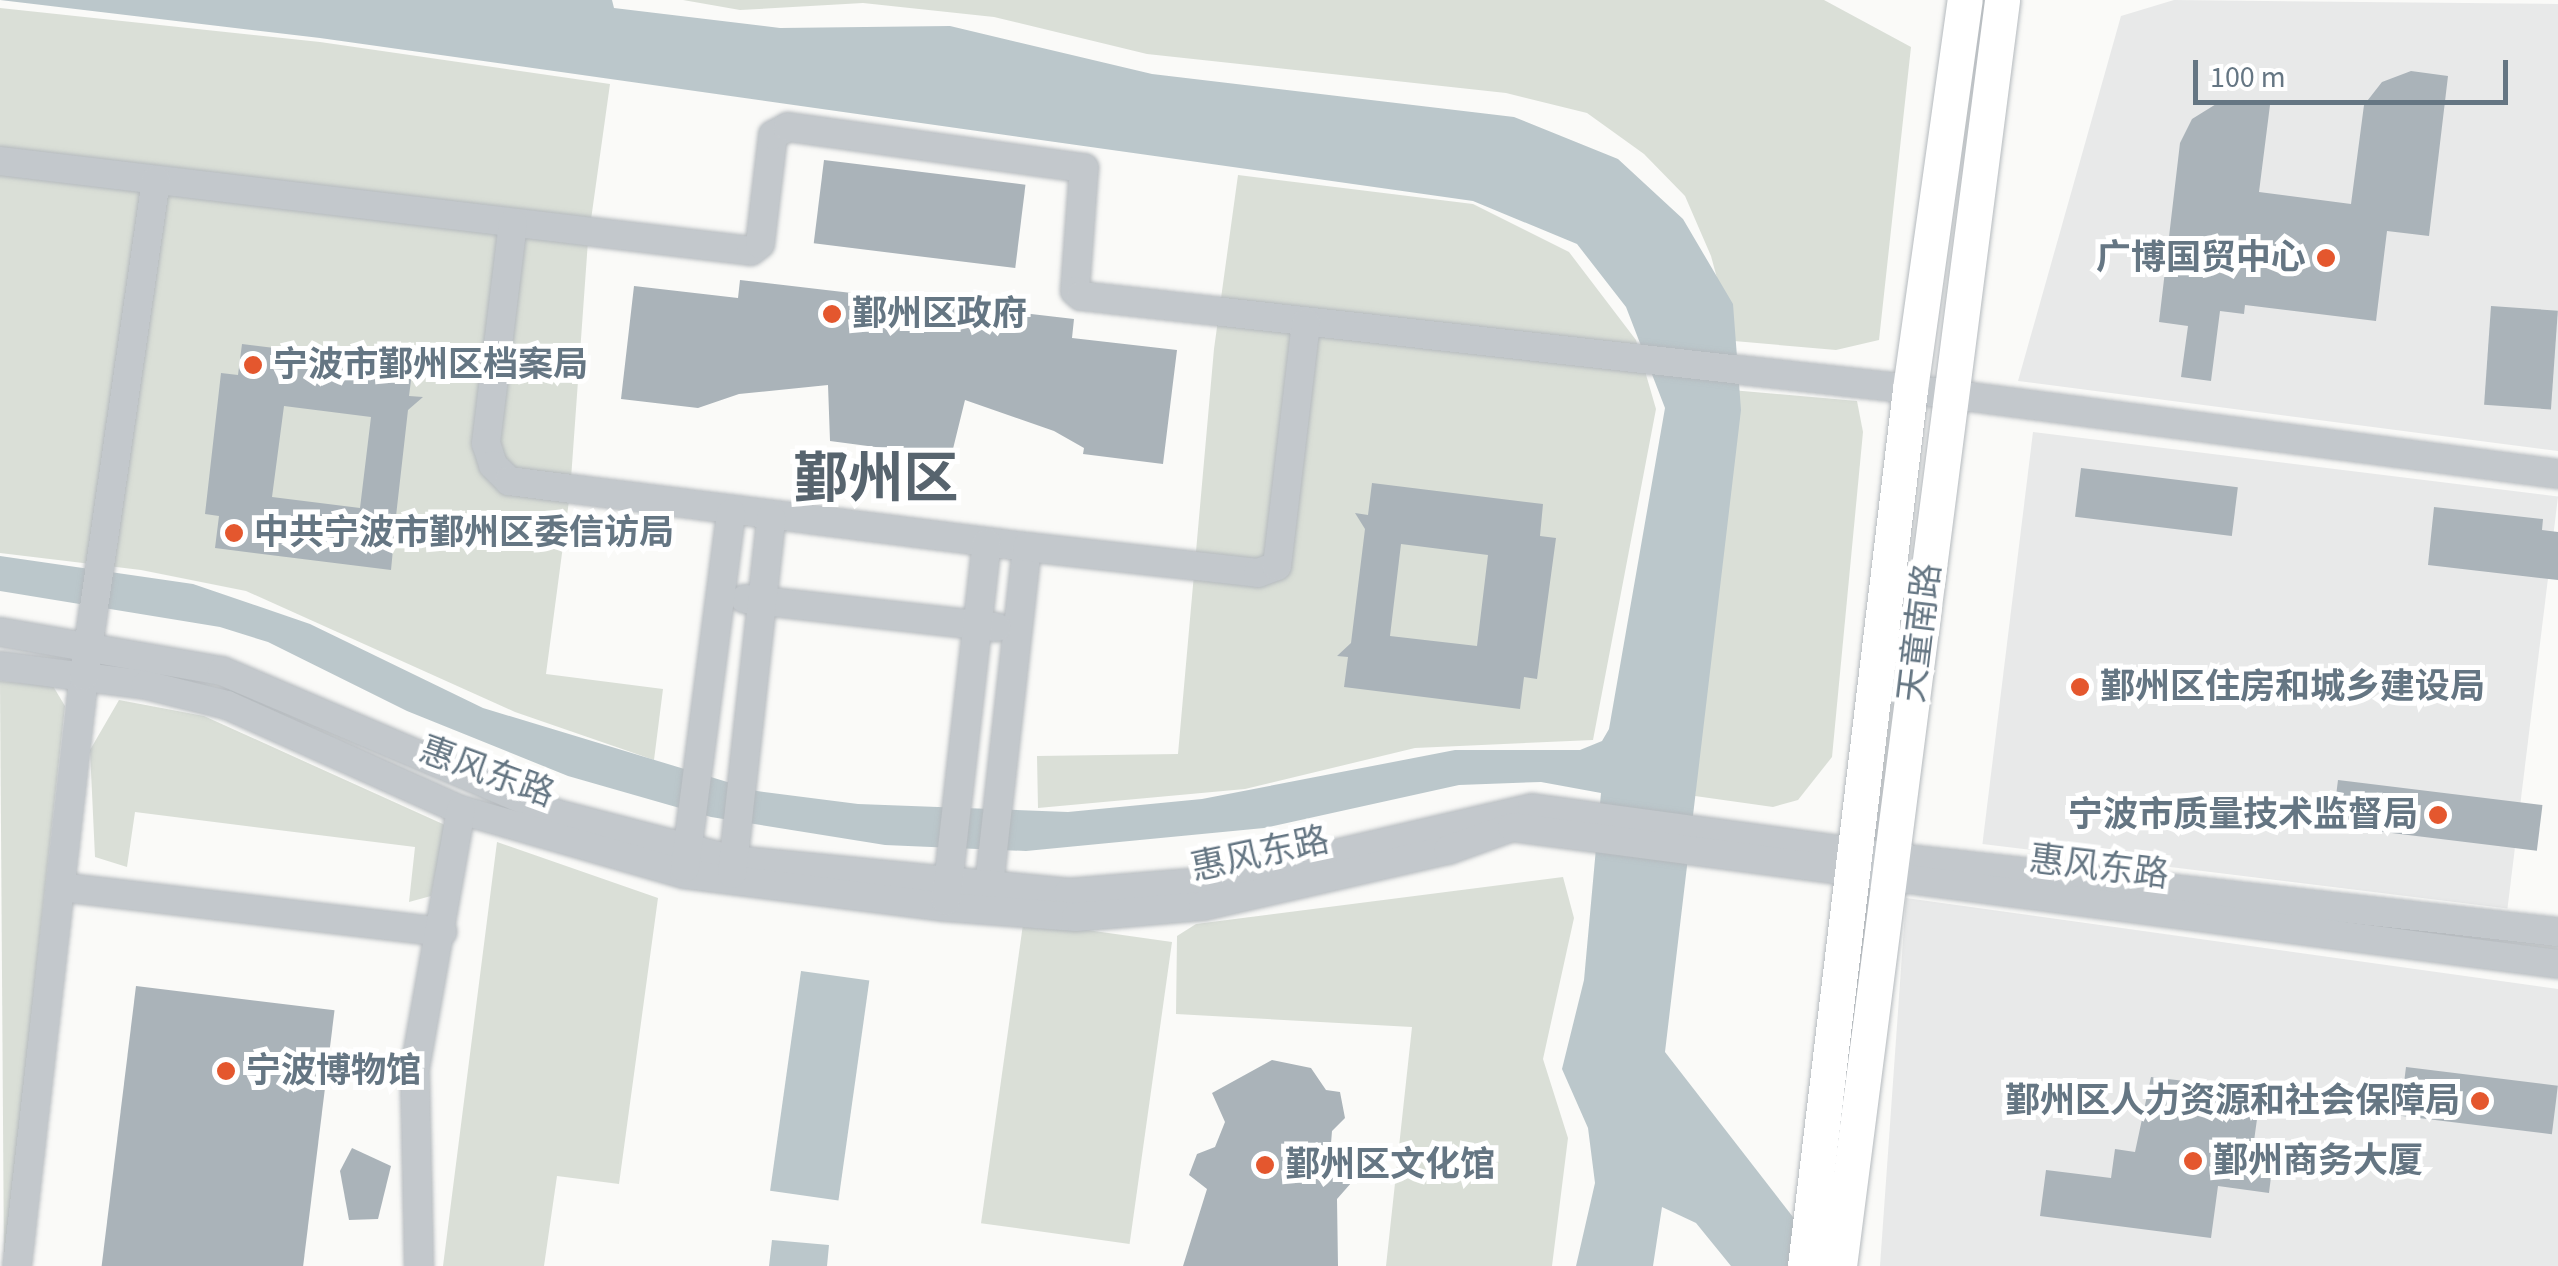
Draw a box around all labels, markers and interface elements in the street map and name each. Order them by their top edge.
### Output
scale bar [2198,40,2513,102]
text: 100 m [2210,56,2286,99]
place label: 广博国贸中心 [2096,237,2306,279]
marker: 广博国贸中心 [2315,247,2337,269]
place label: 鄞州区政府 [852,293,1027,335]
marker: 鄞州区政府 [821,303,843,325]
place label: 宁波市鄞州区档案局 [273,344,588,386]
marker: 宁波市鄞州区档案局 [242,354,264,376]
district label: 鄞州区 [794,448,958,514]
place label: 中共宁波市鄞州区委信访局 [254,512,674,554]
marker: 中共宁波市鄞州区委信访局 [223,522,245,544]
street label: 天童南路 [1891,561,1949,705]
place label: 鄞州区住房和城乡建设局 [2100,666,2485,708]
marker: 鄞州区住房和城乡建设局 [2069,676,2091,698]
street label: 惠风东路 [414,728,560,816]
place label: 宁波市质量技术监督局 [2068,794,2418,836]
marker: 宁波市质量技术监督局 [2427,804,2449,826]
street label: 惠风东路 [1187,819,1333,889]
street label: 惠风东路 [2027,838,2171,896]
place label: 宁波博物馆 [246,1050,421,1092]
marker: 宁波博物馆 [215,1060,237,1082]
place label: 鄞州区人力资源和社会保障局 [2005,1080,2460,1122]
marker: 鄞州区人力资源和社会保障局 [2469,1090,2491,1112]
place label: 鄞州商务大厦 [2213,1140,2423,1182]
place label: 鄞州区文化馆 [1285,1144,1495,1186]
marker: 鄞州商务大厦 [2182,1150,2204,1172]
marker: 鄞州区文化馆 [1254,1154,1276,1176]

